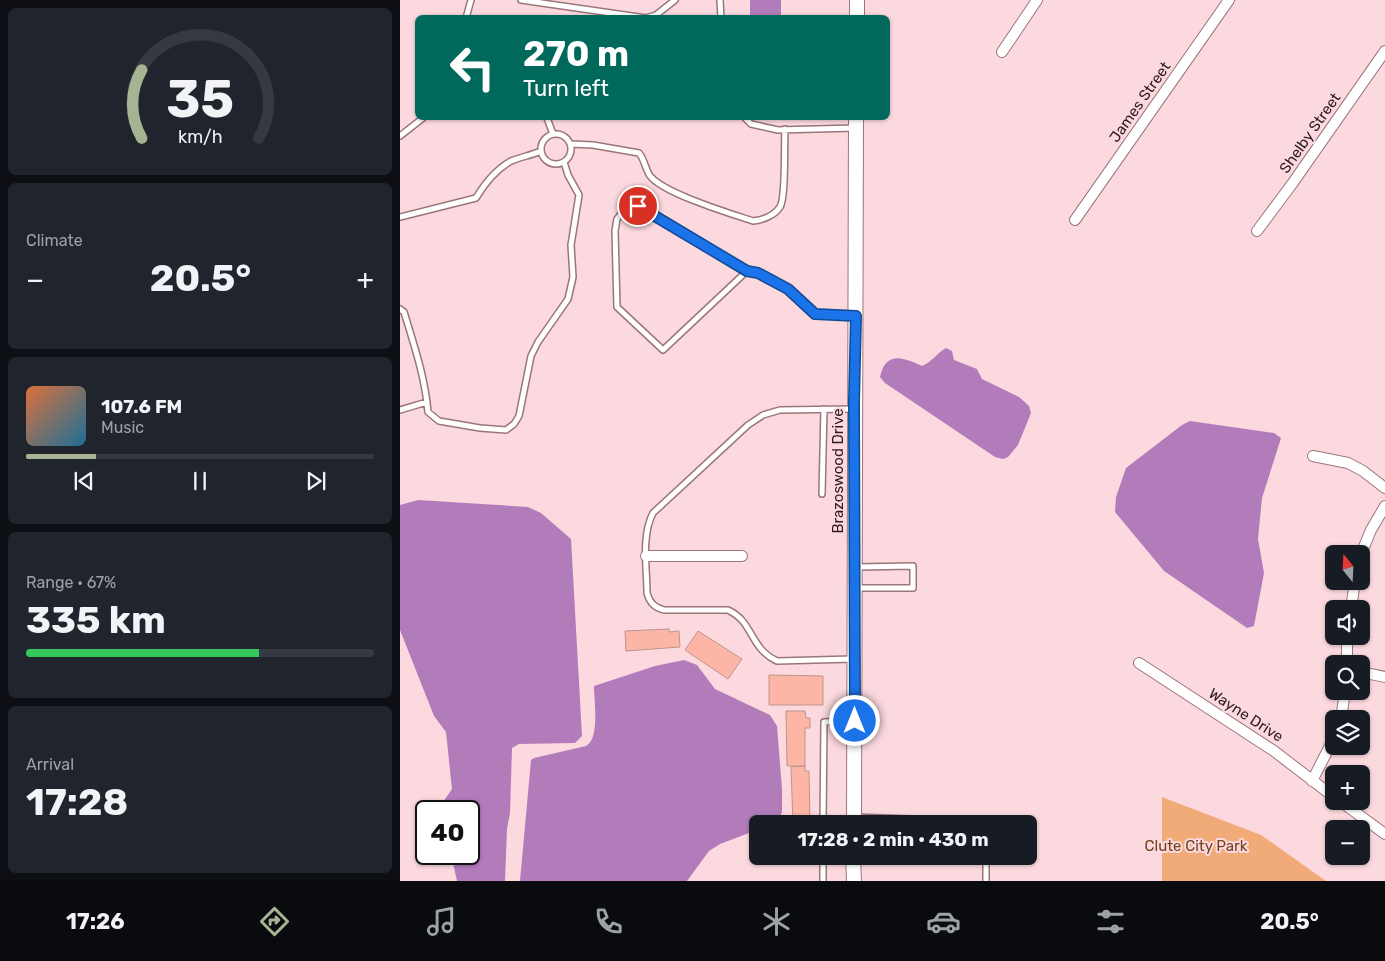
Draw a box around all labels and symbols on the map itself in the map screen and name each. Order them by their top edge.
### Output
street label: James Street [1106,58,1174,146]
street label: Shelby Street [1276,89,1344,177]
pin [617,185,659,227]
street label: Brazoswood Drive [829,408,847,534]
north arrow [1325,545,1370,590]
street label: Wayne Drive [1205,684,1287,746]
position arrow [828,694,880,746]
speed limit sign: 40 [415,800,480,865]
park label: Clute City Park [1145,837,1248,855]

